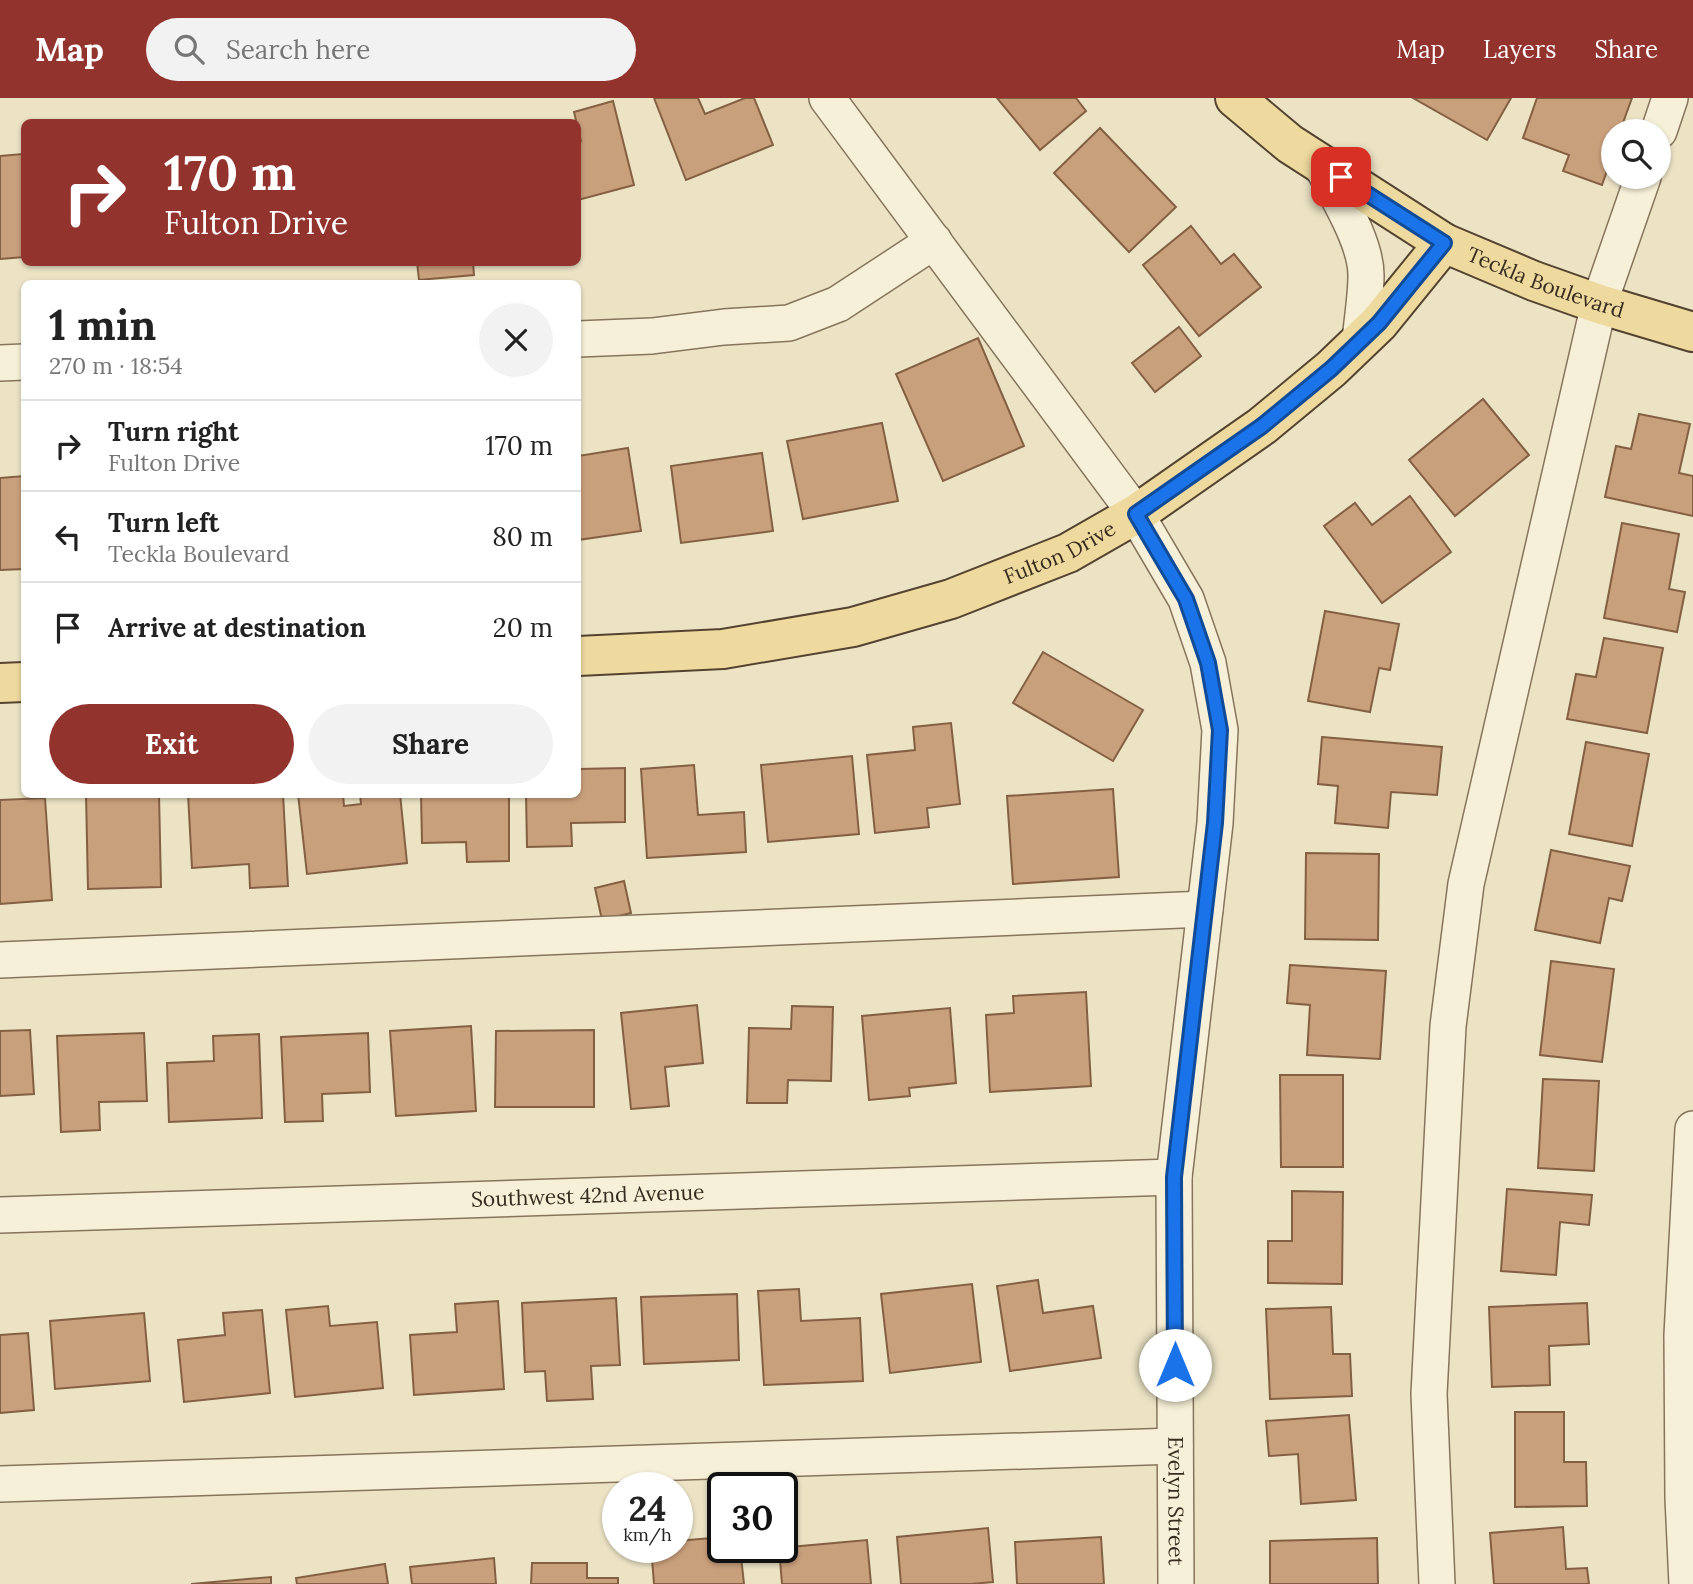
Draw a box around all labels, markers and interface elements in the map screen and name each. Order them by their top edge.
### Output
search box [146,18,636,81]
text: Map [35,28,104,70]
icon: search [170,30,208,68]
text: Search here [226,33,370,66]
text: Map [1396,34,1445,65]
text: Layers [1483,34,1556,65]
text: Share [1594,34,1658,65]
map controls [1601,119,1671,189]
button: search [1601,119,1671,189]
text: 170 m [164,141,296,203]
icon: right [49,147,140,238]
pin [1311,147,1371,207]
icon: arrive [1322,158,1360,196]
text: Fulton Drive [164,202,348,243]
street label: Teckla Boulevard [1463,240,1627,324]
text: 1 min [49,298,156,352]
button: close [479,303,553,377]
text: 270 m · 18:54 [49,351,183,380]
text: Turn right [108,415,239,448]
icon: right [49,427,87,465]
text: 170 m [485,429,553,462]
text: Fulton Drive [108,448,240,477]
text: Turn left [108,506,219,539]
street label: Fulton Drive [1000,515,1120,590]
icon: left [49,518,87,556]
text: 80 m [492,520,553,553]
text: Teckla Boulevard [108,539,290,568]
icon: arrive [49,609,87,647]
text: Arrive at destination [108,611,366,644]
text: 20 m [493,611,553,644]
button: Exit [49,704,294,784]
button: Share [308,704,553,784]
street label: Southwest 42nd Avenue [471,1178,705,1213]
position arrow [1138,1328,1212,1402]
street label: Evelyn Street [1162,1436,1190,1567]
speed limit sign: 30 [707,1472,798,1563]
text: 24 [629,1486,666,1531]
text: km/h [623,1523,672,1546]

